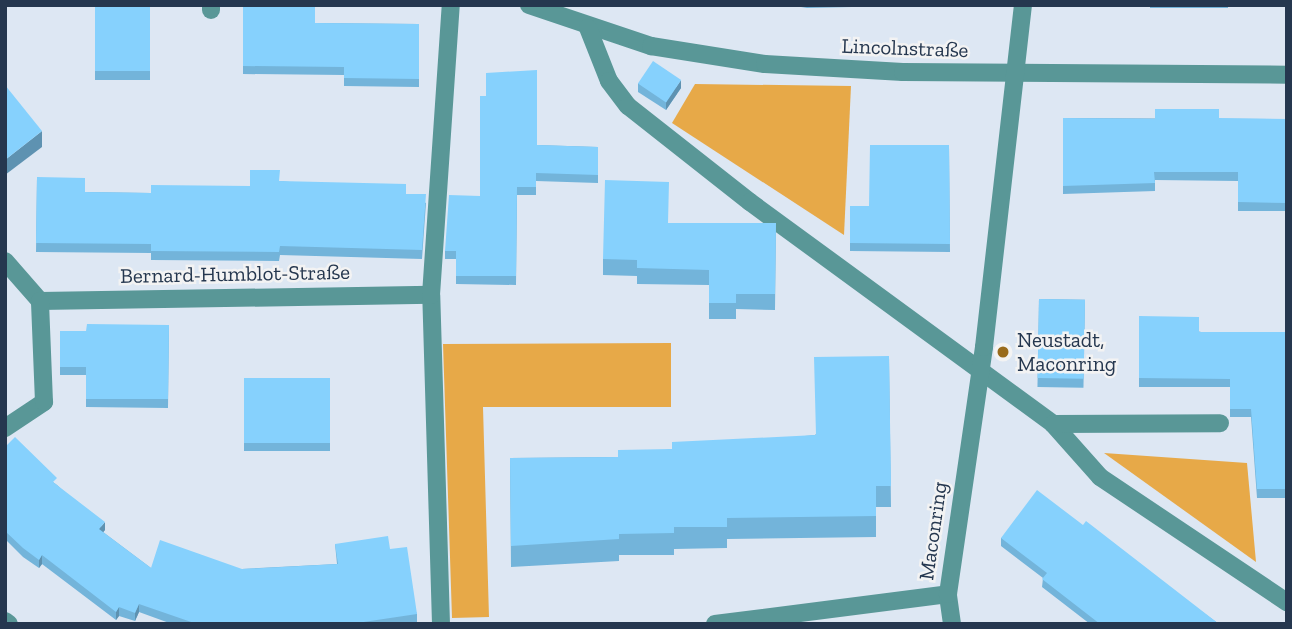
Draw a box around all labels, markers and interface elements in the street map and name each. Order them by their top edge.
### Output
street label: Lincolnstraße [841,33,969,63]
street label: Bernard-Humblot-Straße [120,259,350,289]
place label: Neustadt, Maconring [1017,327,1116,377]
marker: Neustadt, Maconring [995,344,1011,360]
street label: Maconring [914,480,952,582]

